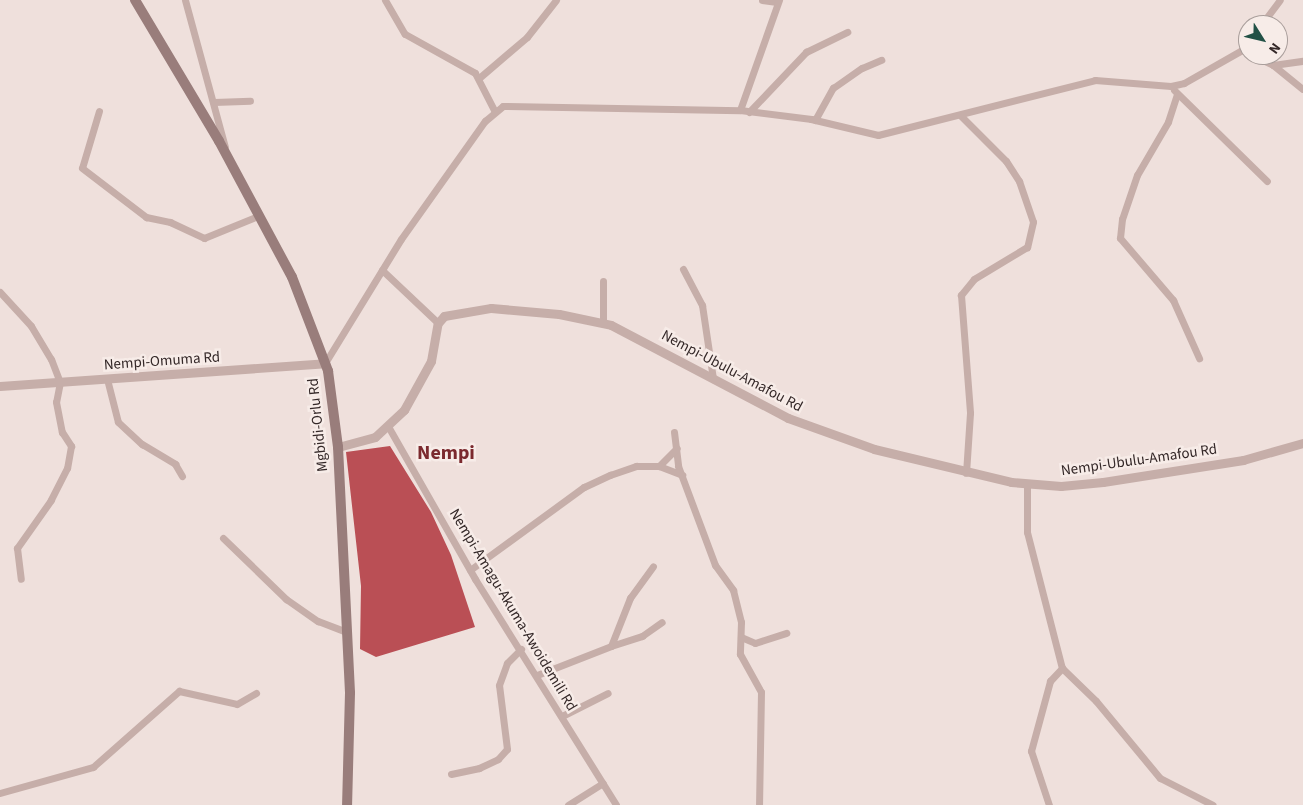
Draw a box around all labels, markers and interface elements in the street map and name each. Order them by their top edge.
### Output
north arrow [1238,15,1288,65]
text: N [1263,39,1285,58]
street label: Nempi-Ubulu-Amafou Rd [658,326,806,416]
street label: Nempi-Omuma Rd [103,348,221,374]
street label: Mgbidi-Orlu Rd [304,377,332,473]
street label: Nempi-Ubulu-Amafou Rd [1060,440,1218,480]
district label: Nempi [417,441,475,465]
street label: Nempi-Amagu-Akuma-Awoidemili Rd [445,506,581,714]

